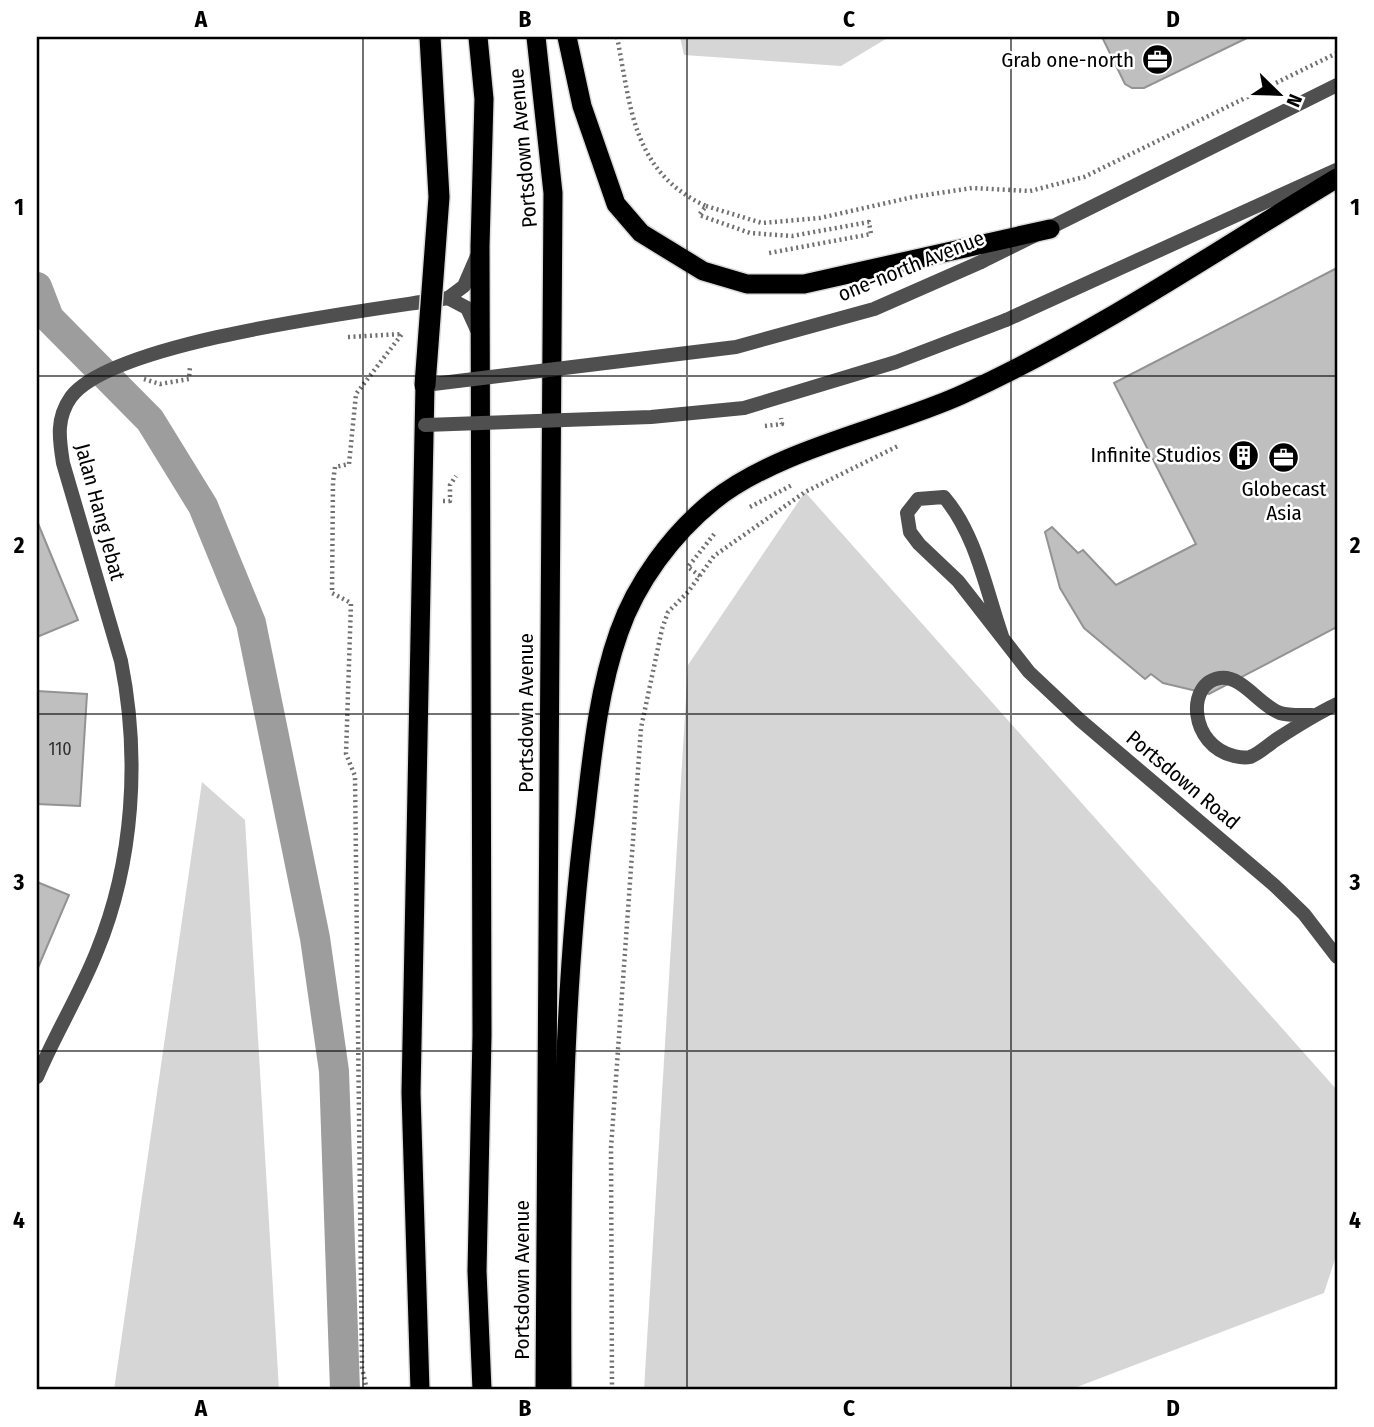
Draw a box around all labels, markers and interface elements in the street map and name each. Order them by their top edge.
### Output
text: A [194,5,208,33]
text: B [519,5,532,33]
text: C [843,5,855,33]
text: D [1166,5,1180,33]
office icon: Grab one-north [1140,43,1174,77]
place label: Grab one-north [1001,47,1134,73]
north arrow [1244,60,1314,130]
street label: Portsdown Avenue [503,67,543,229]
text: N [1281,91,1307,110]
text: 1 [14,193,24,221]
text: 1 [1350,193,1360,221]
street label: one-north Avenue [834,225,988,307]
building icon: Infinite Studios [1227,438,1261,472]
office icon: Globecast Asia [1267,440,1301,474]
street label: Jalan Hang Jebat [69,441,131,583]
place label: Infinite Studios [1090,442,1221,468]
place label: Globecast Asia [1242,476,1327,526]
text: 2 [13,531,25,559]
text: 2 [1349,531,1361,559]
street label: Portsdown Avenue [513,633,539,793]
street label: Portsdown Road [1121,725,1245,835]
house number: 110 [48,738,72,760]
text: 3 [13,868,25,896]
text: 3 [1349,868,1361,896]
street label: Portsdown Avenue [509,1200,535,1360]
text: 4 [13,1206,25,1234]
text: 4 [1349,1206,1361,1234]
text: A [194,1394,208,1422]
text: B [519,1394,532,1422]
text: C [843,1394,855,1422]
text: D [1166,1394,1180,1422]

